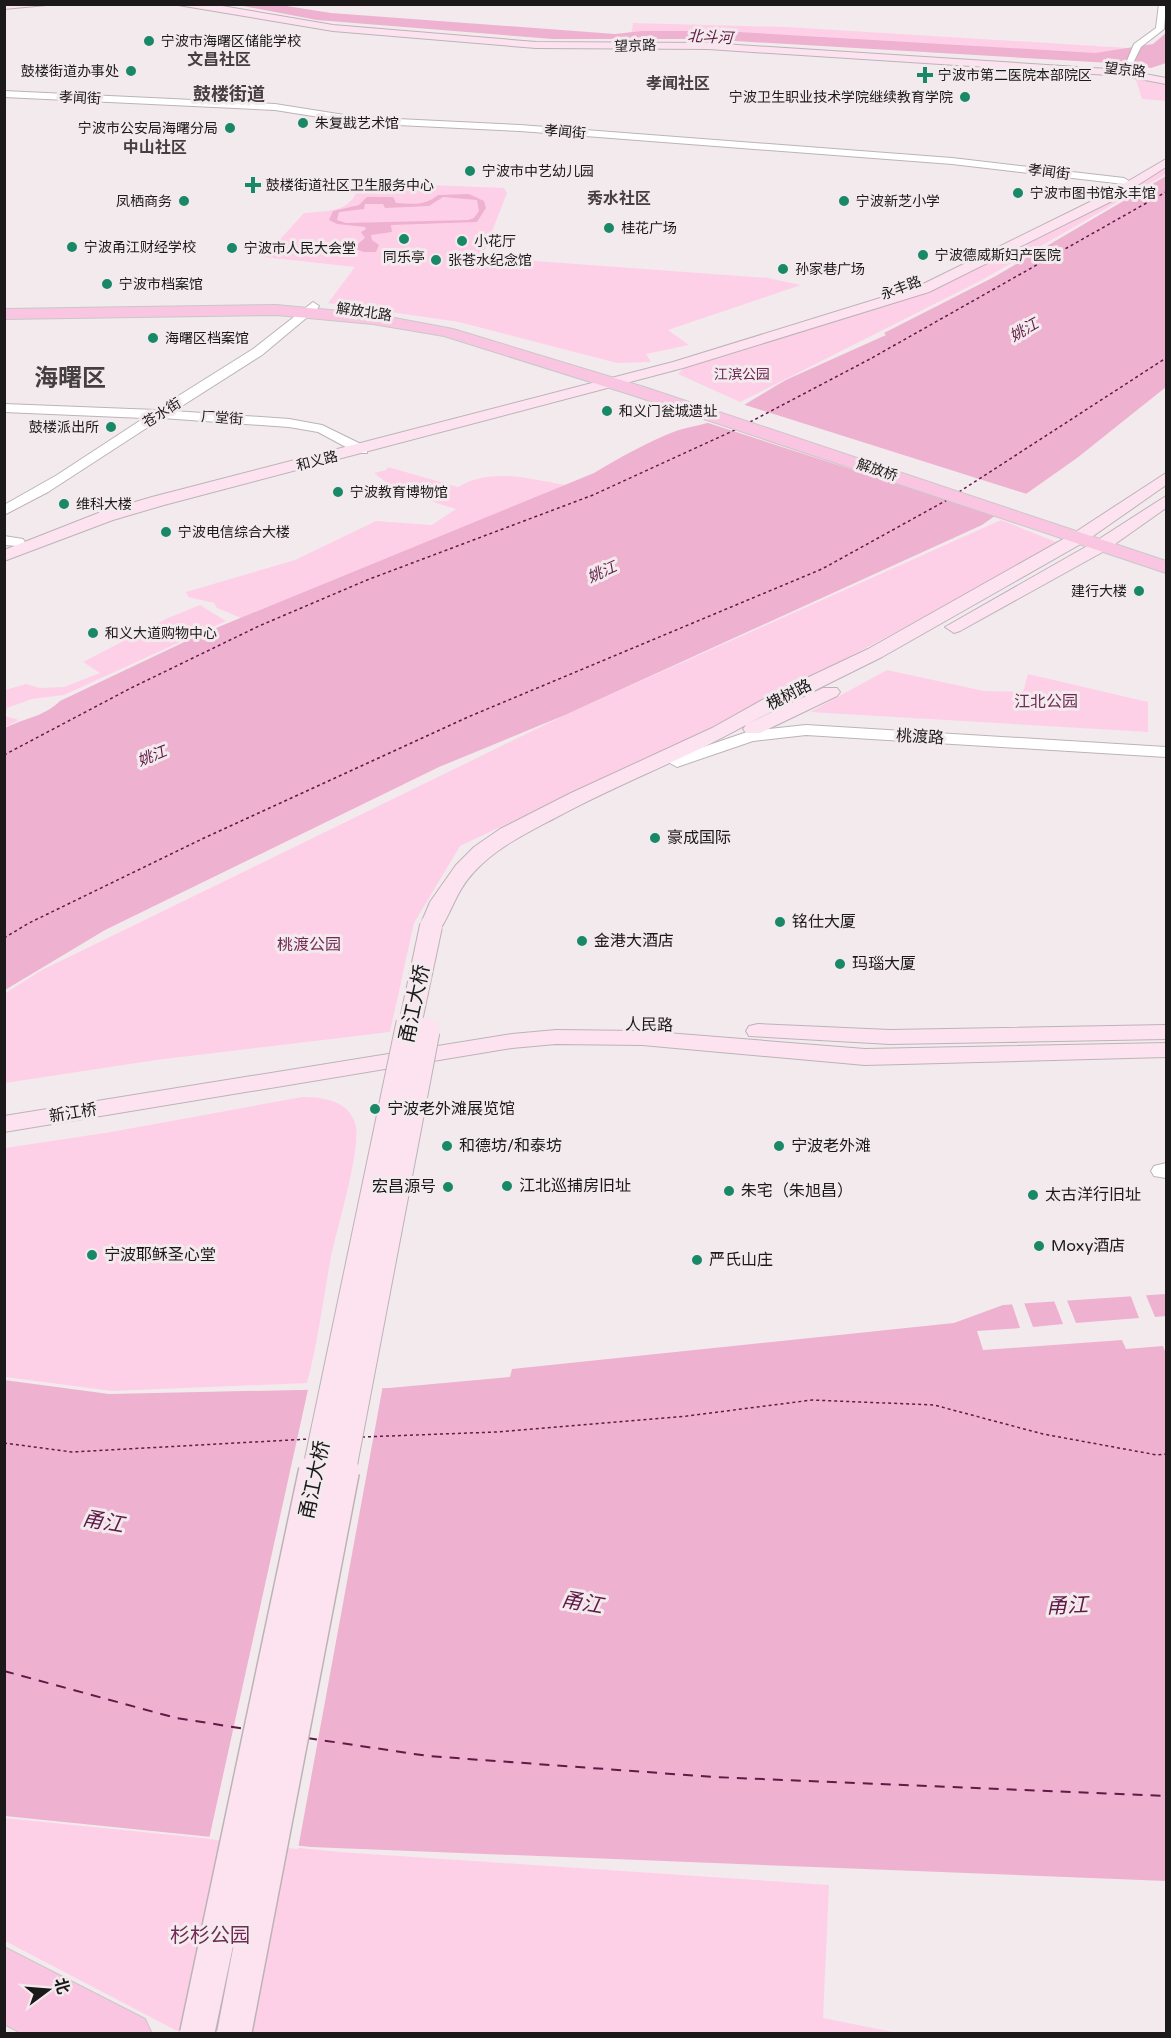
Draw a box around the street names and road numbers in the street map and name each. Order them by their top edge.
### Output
street label: 望京路 [614,37,656,55]
street label: 望京路 [1103,59,1147,81]
street label: 孝闻街 [59,88,101,108]
street label: 孝闻街 [543,122,587,142]
street label: 孝闻街 [1027,161,1071,183]
street label: 永丰路 [878,273,924,303]
street label: 解放北路 [335,300,393,324]
street label: 苍水街 [140,395,184,431]
street label: 厂堂街 [200,408,244,428]
street label: 和义路 [295,448,339,474]
street label: 解放桥 [854,455,900,485]
street label: 槐树路 [763,675,815,715]
street label: 桃渡路 [896,726,944,748]
street label: 甬江大桥 [395,962,435,1046]
street label: 人民路 [625,1015,673,1035]
street label: 新江桥 [48,1099,98,1127]
street label: 甬江大桥 [295,1438,335,1522]

